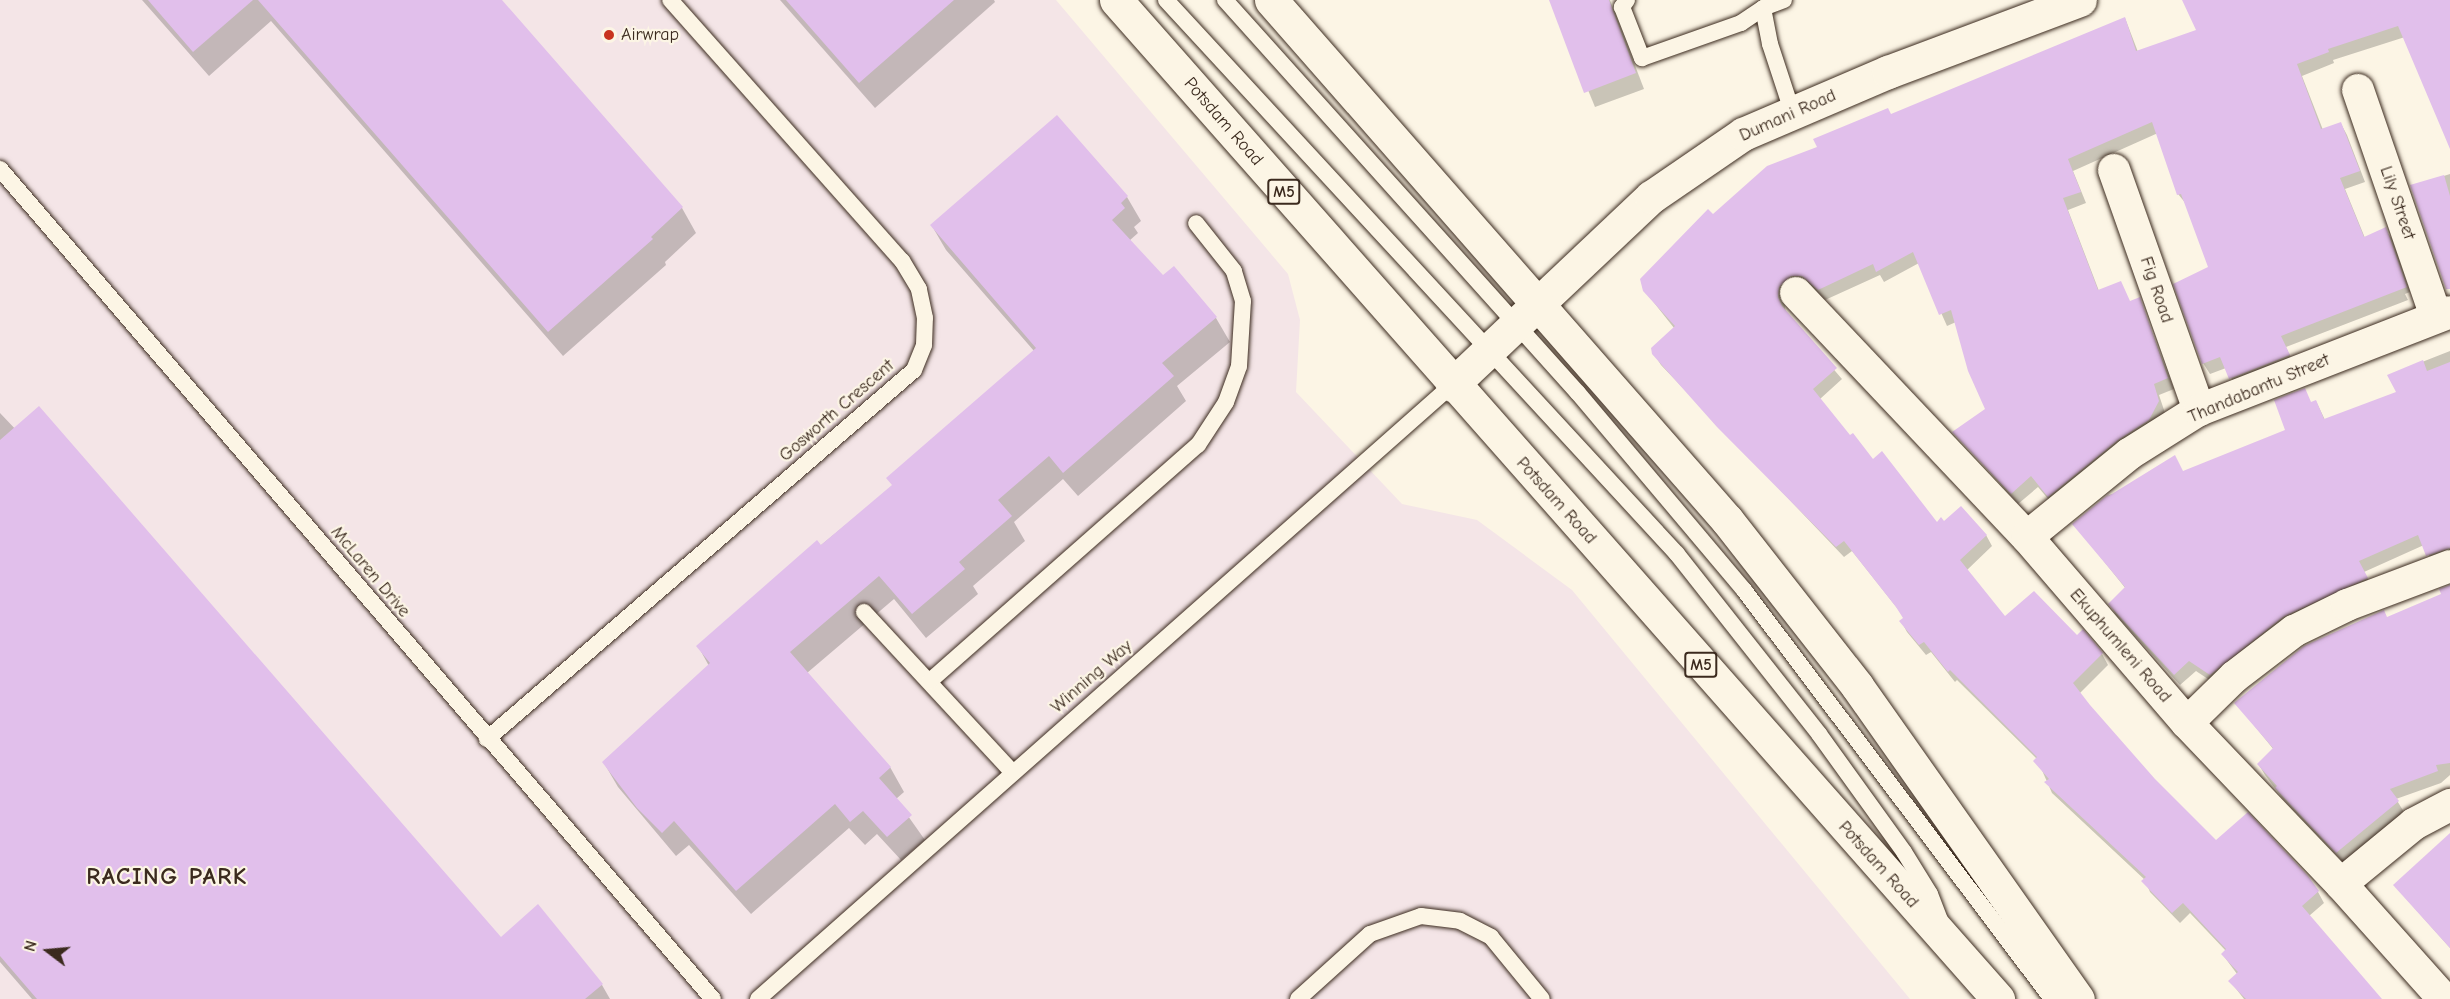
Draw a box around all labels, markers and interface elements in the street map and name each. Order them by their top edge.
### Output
place label: Airwrap [621,24,679,46]
marker: Airwrap [602,28,616,42]
street label: Potsdam Road [1179,73,1267,171]
street label: Dumani Road [1736,85,1840,147]
street label: Lily Street [2374,163,2420,243]
road number: M5 [1266,179,1302,205]
street label: Fig Road [2135,254,2177,326]
street label: Thandabantu Street [2185,349,2333,429]
street label: Gosworth Crescent [775,355,899,467]
street label: Potsdam Road [1511,453,1601,549]
street label: McLaren Drive [326,522,414,622]
street label: Ekuphumleni Road [2065,585,2175,707]
street label: Winning Way [1047,636,1137,718]
road number: M5 [1683,652,1719,678]
street label: Potsdam Road [1833,817,1923,913]
district label: RACING PARK [86,863,248,891]
north arrow [18,921,78,981]
text: N [21,939,41,954]

